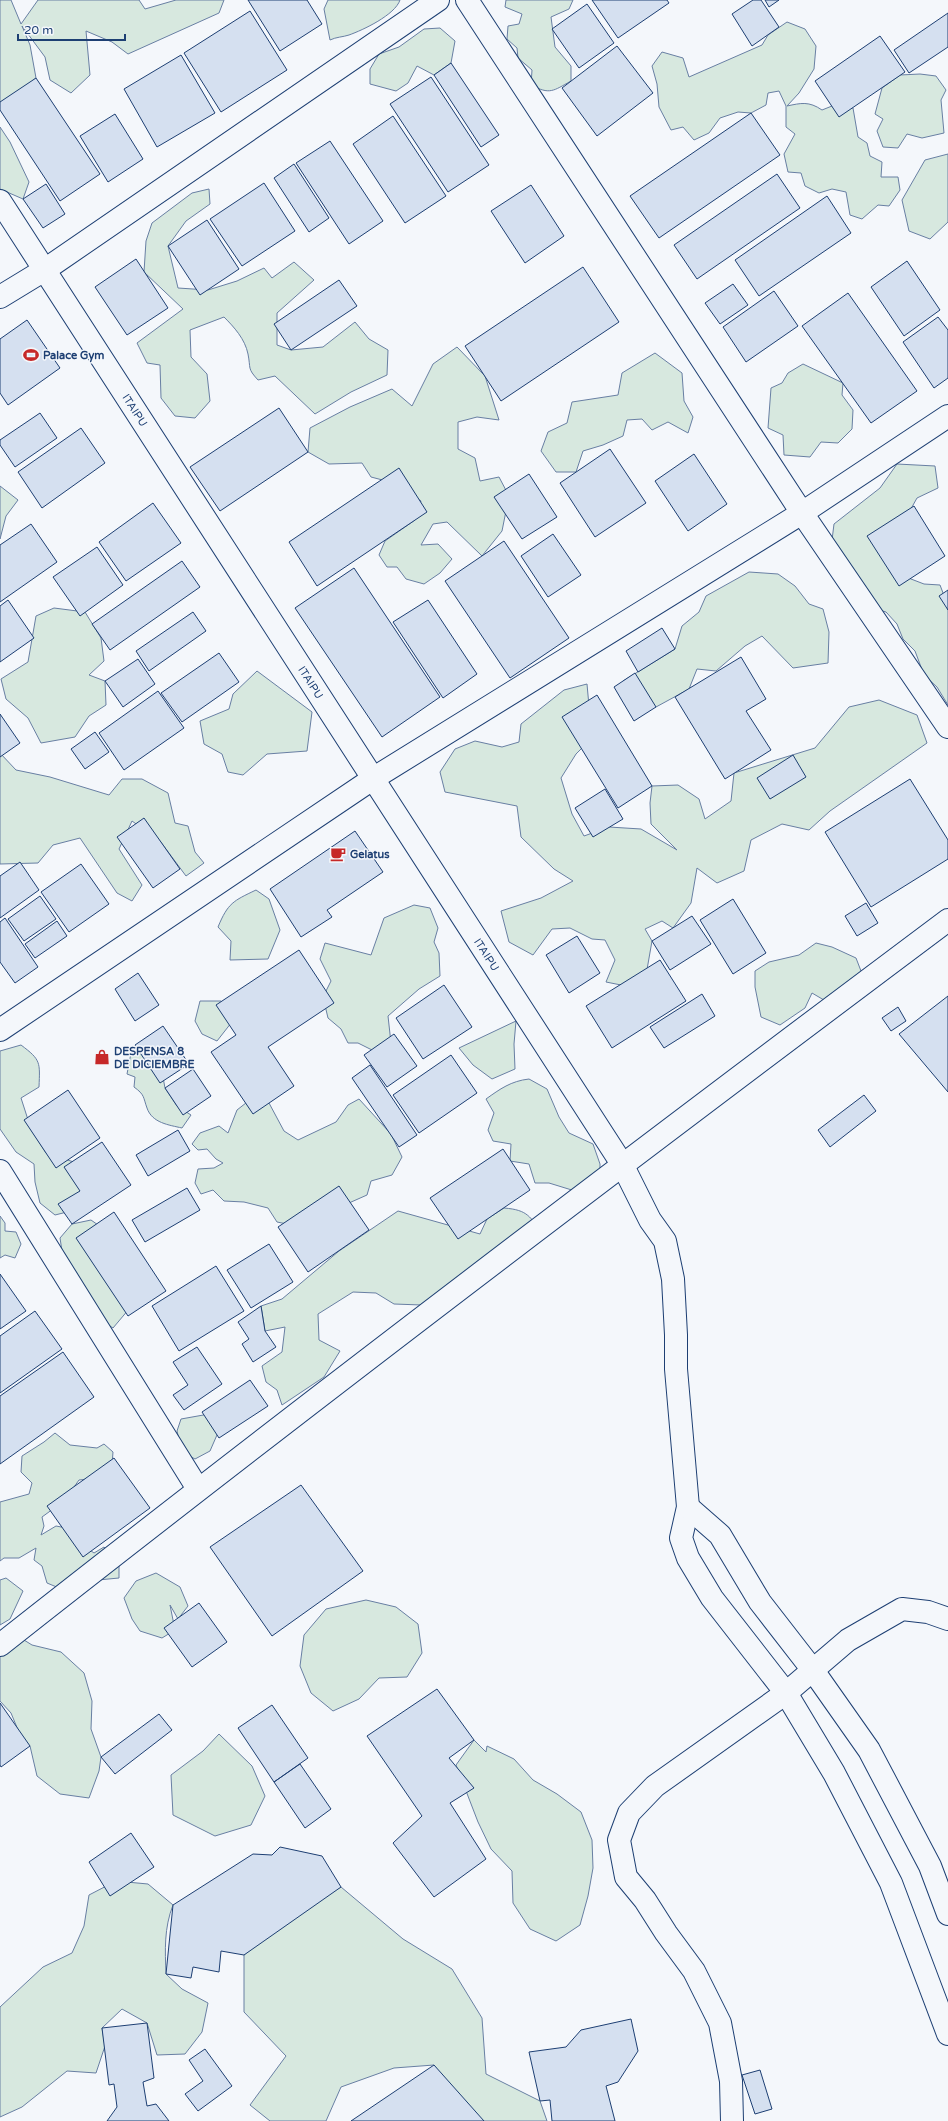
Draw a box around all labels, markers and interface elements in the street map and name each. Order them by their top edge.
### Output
scale bar [18,16,125,42]
text: 20 m [24,23,53,37]
sports icon: Palace Gym [22,346,40,364]
place label: Palace Gym [43,349,104,363]
street label: ITAIPU [119,392,150,429]
street label: ITAIPU [295,664,326,701]
cafe icon: Gelatus [329,845,347,863]
place label: Gelatus [350,848,390,861]
street label: ITAIPU [471,936,502,974]
place label: DESPENSA 8 DE DICIEMBRE [114,1045,194,1071]
shop icon: DESPENSA 8 DE DICIEMBRE [93,1048,111,1066]

